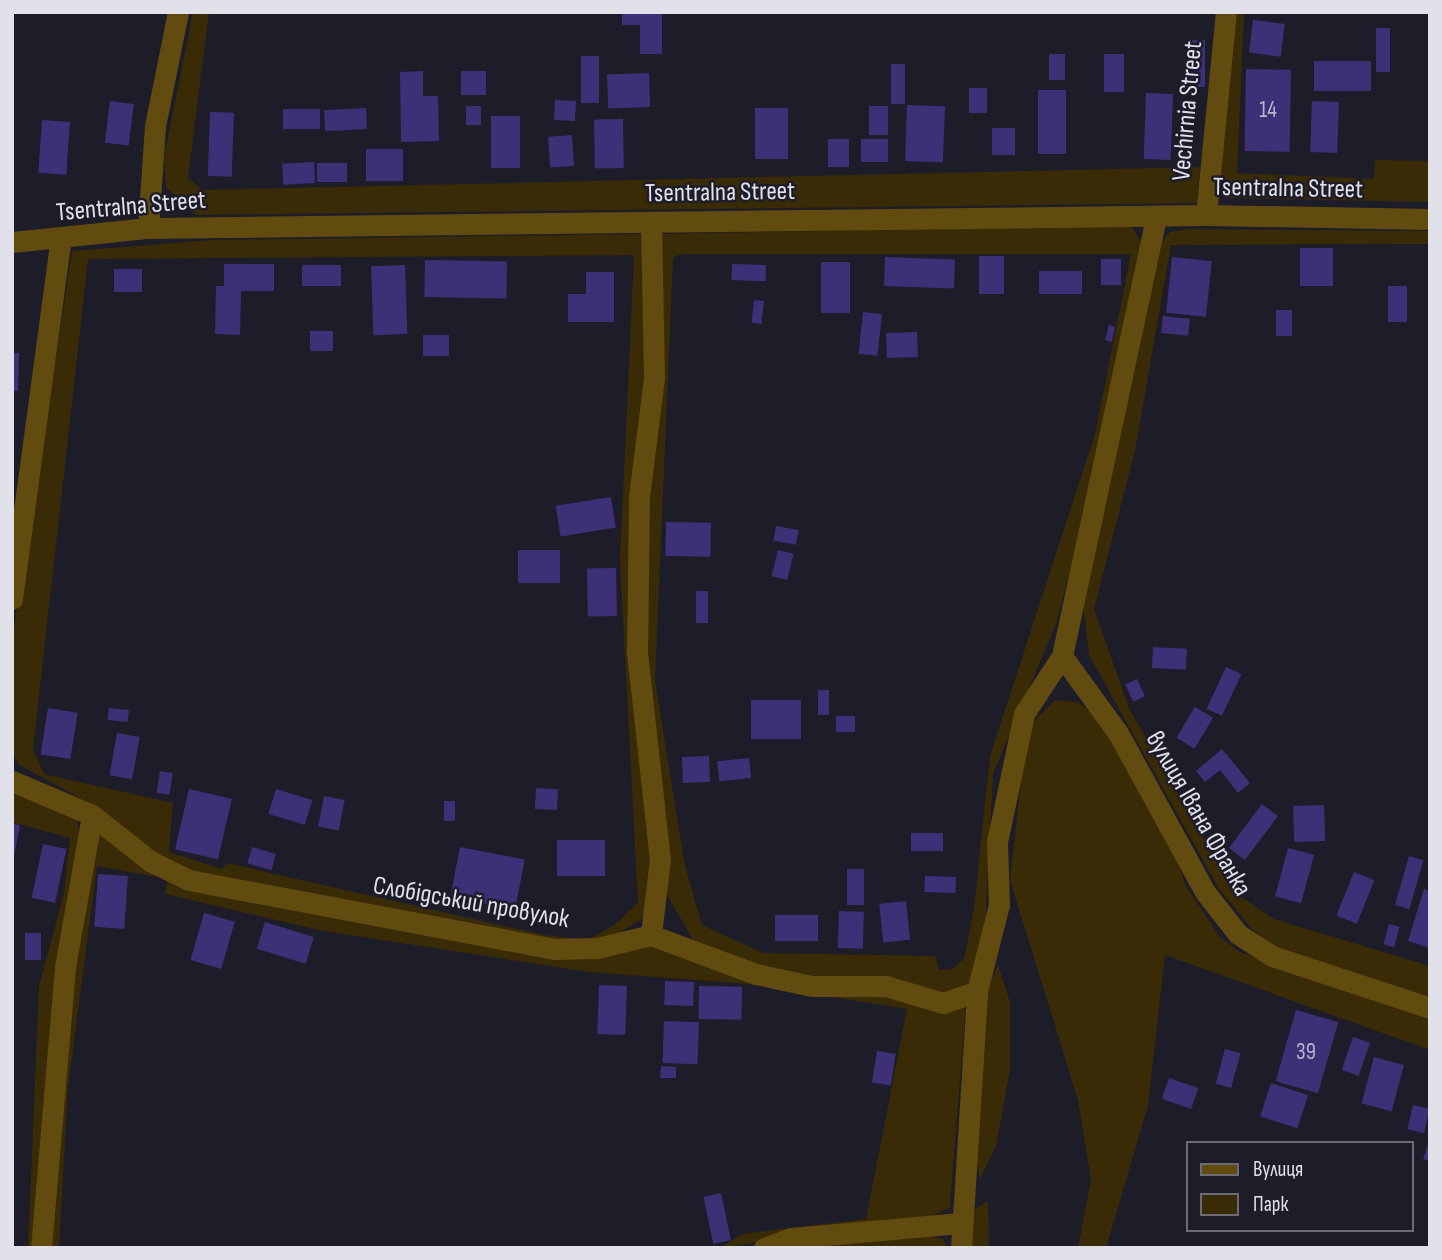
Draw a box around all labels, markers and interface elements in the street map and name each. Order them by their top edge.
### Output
street label: Vechirnia Street [1166,40,1210,182]
house number: 14 [1259,96,1277,124]
street label: Tsentralna Street [1213,172,1363,206]
street label: Tsentralna Street [645,176,795,210]
street label: Tsentralna Street [55,185,207,229]
street label: вулиця Івана Франка [1138,726,1258,902]
street label: Слобідський провулок [371,870,571,936]
house number: 39 [1296,1038,1316,1066]
legend [1186,1141,1414,1232]
text: Вулиця [1253,1157,1303,1182]
text: Парк [1253,1192,1288,1217]

